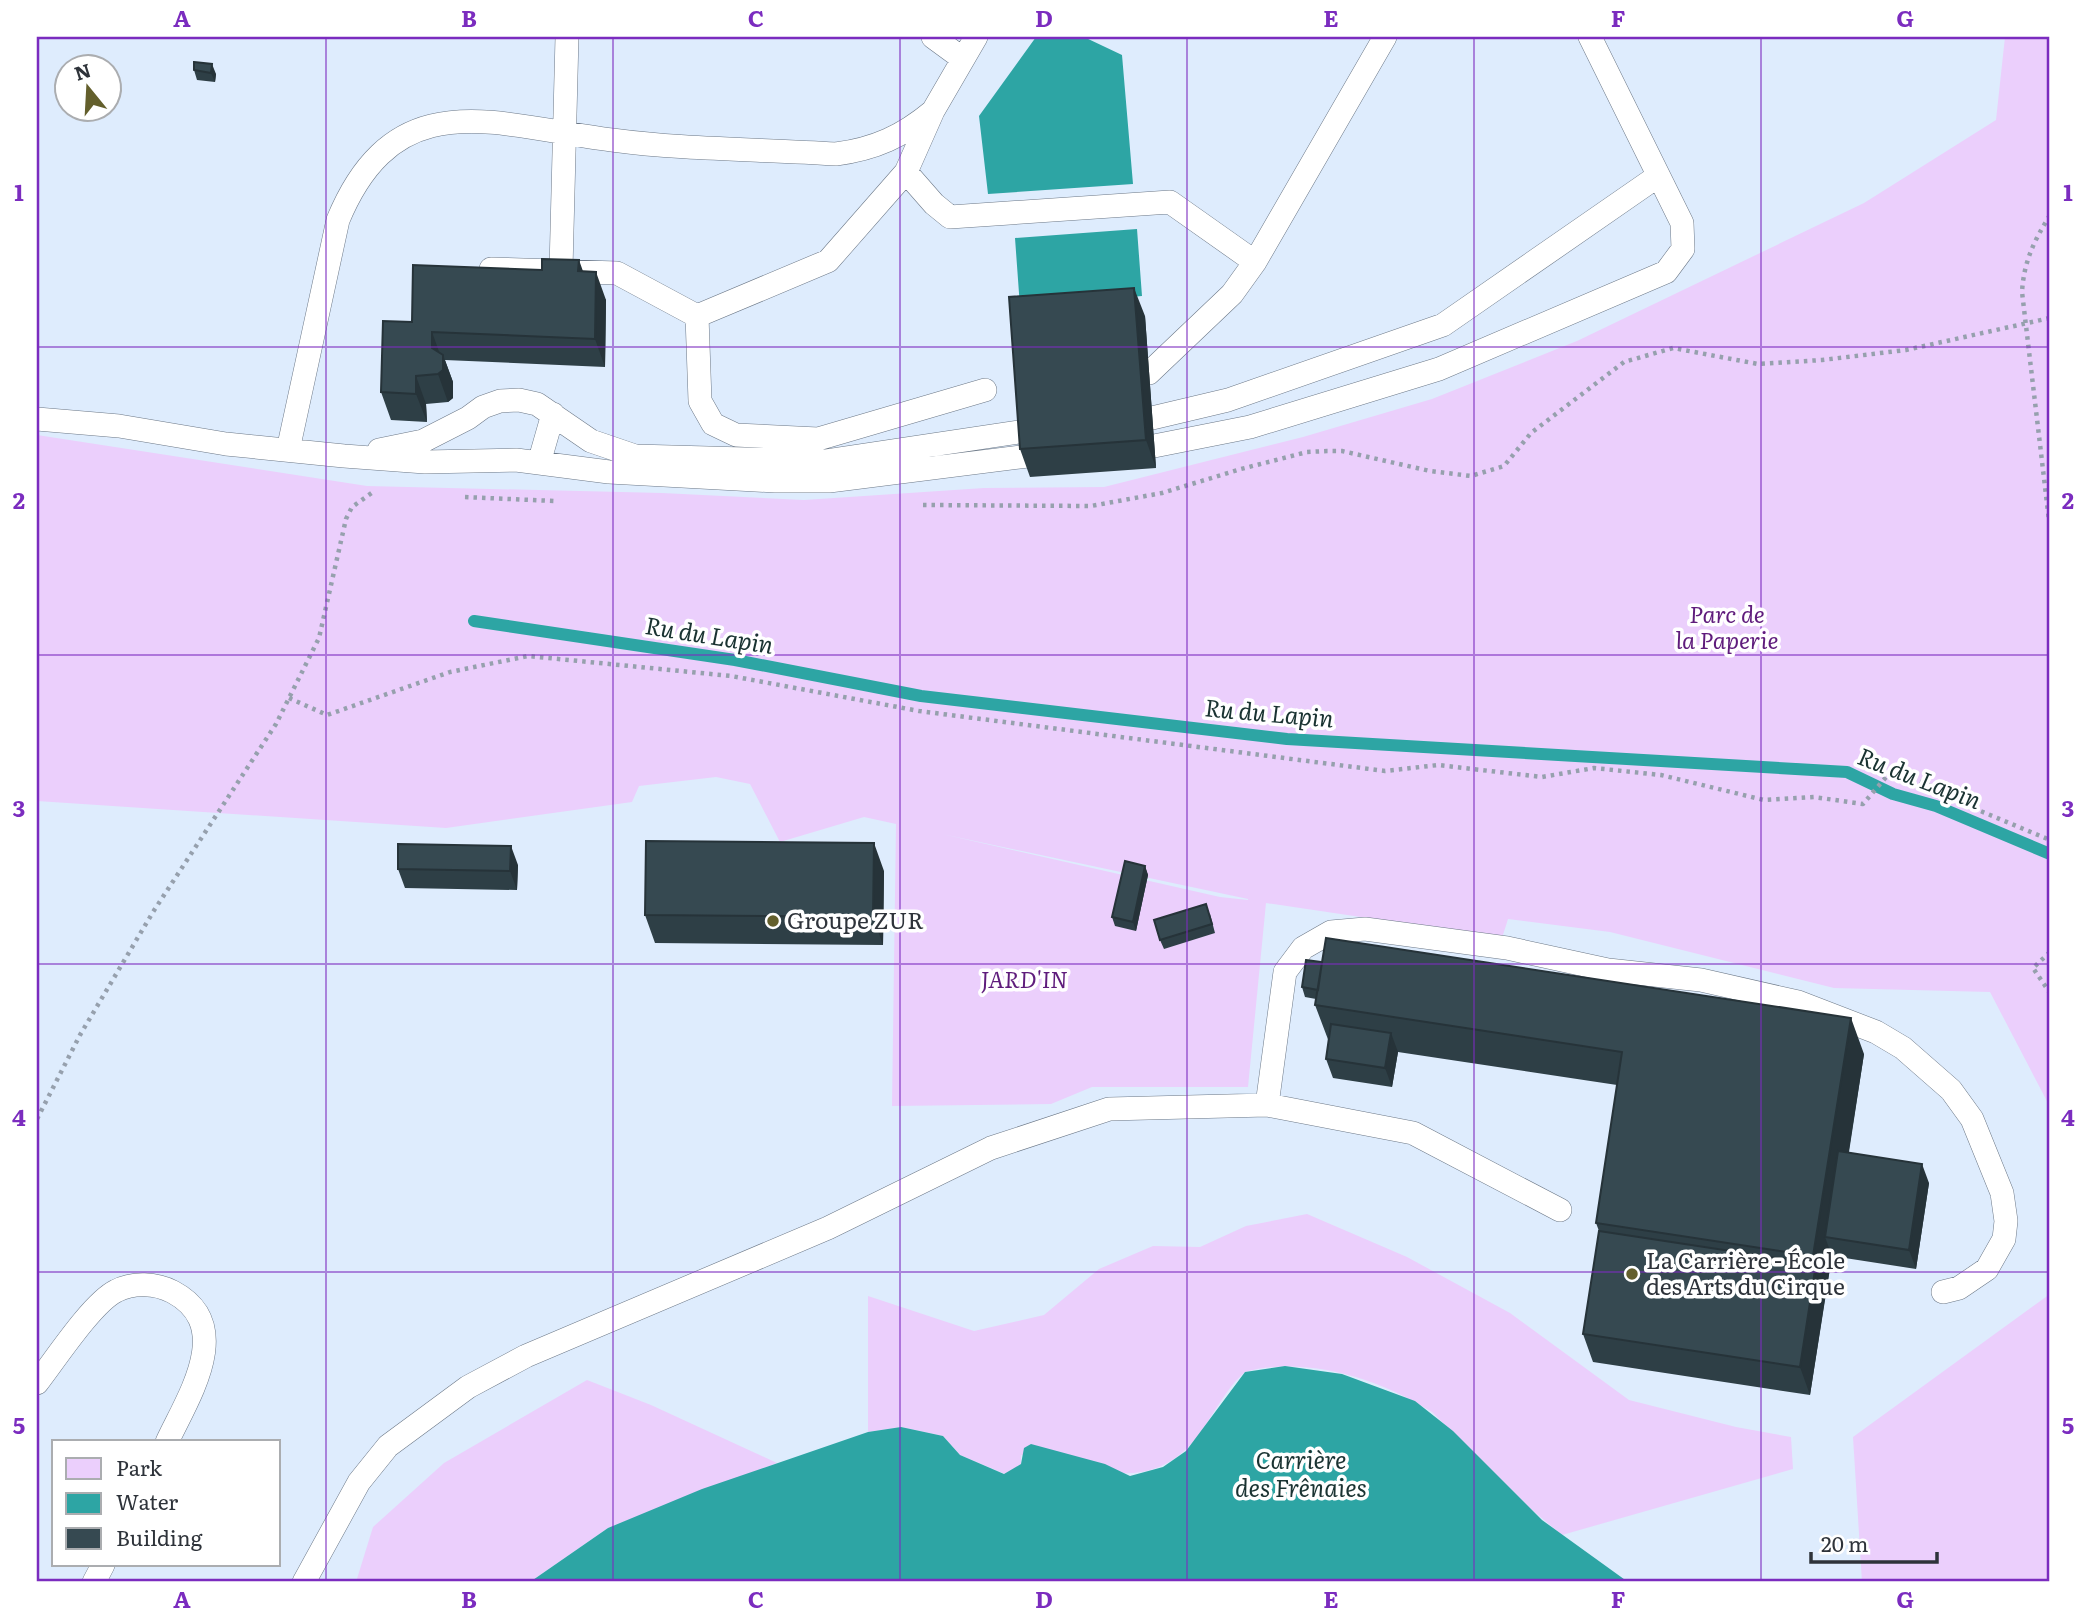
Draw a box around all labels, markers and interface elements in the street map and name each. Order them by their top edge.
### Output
text: A [173,0,191,34]
text: B [461,0,477,34]
text: C [748,0,764,34]
text: D [1035,0,1053,34]
text: E [1323,0,1339,34]
text: F [1611,0,1626,34]
text: G [1896,0,1914,34]
north arrow [52,52,122,122]
text: N [71,55,94,87]
text: 1 [14,174,24,208]
text: 1 [2063,174,2073,208]
text: 2 [13,482,25,516]
text: 2 [2062,482,2074,516]
park label: Parc de la Paperie [1676,596,1778,656]
water label: Ru du Lapin [643,606,776,661]
water label: Ru du Lapin [1203,688,1335,735]
water label: Ru du Lapin [1853,737,1987,816]
text: 3 [13,790,25,824]
text: 3 [2062,790,2074,824]
place label: Groupe ZUR [787,902,924,936]
marker: Groupe ZUR [765,913,781,929]
park label: JARD'IN [981,961,1067,995]
text: 4 [12,1099,26,1133]
text: 4 [2061,1099,2075,1133]
place label: La Carrière - École des Arts du Cirque [1646,1242,1845,1302]
marker: La Carrière - École des Arts du Cirque [1624,1266,1640,1282]
text: 5 [13,1407,25,1441]
text: 5 [2062,1407,2074,1441]
legend [52,1440,280,1566]
water label: Carrière des Frênaies [1235,1441,1367,1504]
text: Park [116,1451,162,1482]
text: Water [116,1485,178,1516]
text: Building [116,1521,203,1552]
scale bar [1811,1521,1937,1565]
text: 20 m [1821,1527,1868,1558]
text: A [173,1581,191,1615]
text: B [461,1581,477,1615]
text: C [748,1581,764,1615]
text: D [1035,1581,1053,1615]
text: E [1323,1581,1339,1615]
text: F [1611,1581,1626,1615]
text: G [1896,1581,1914,1615]

